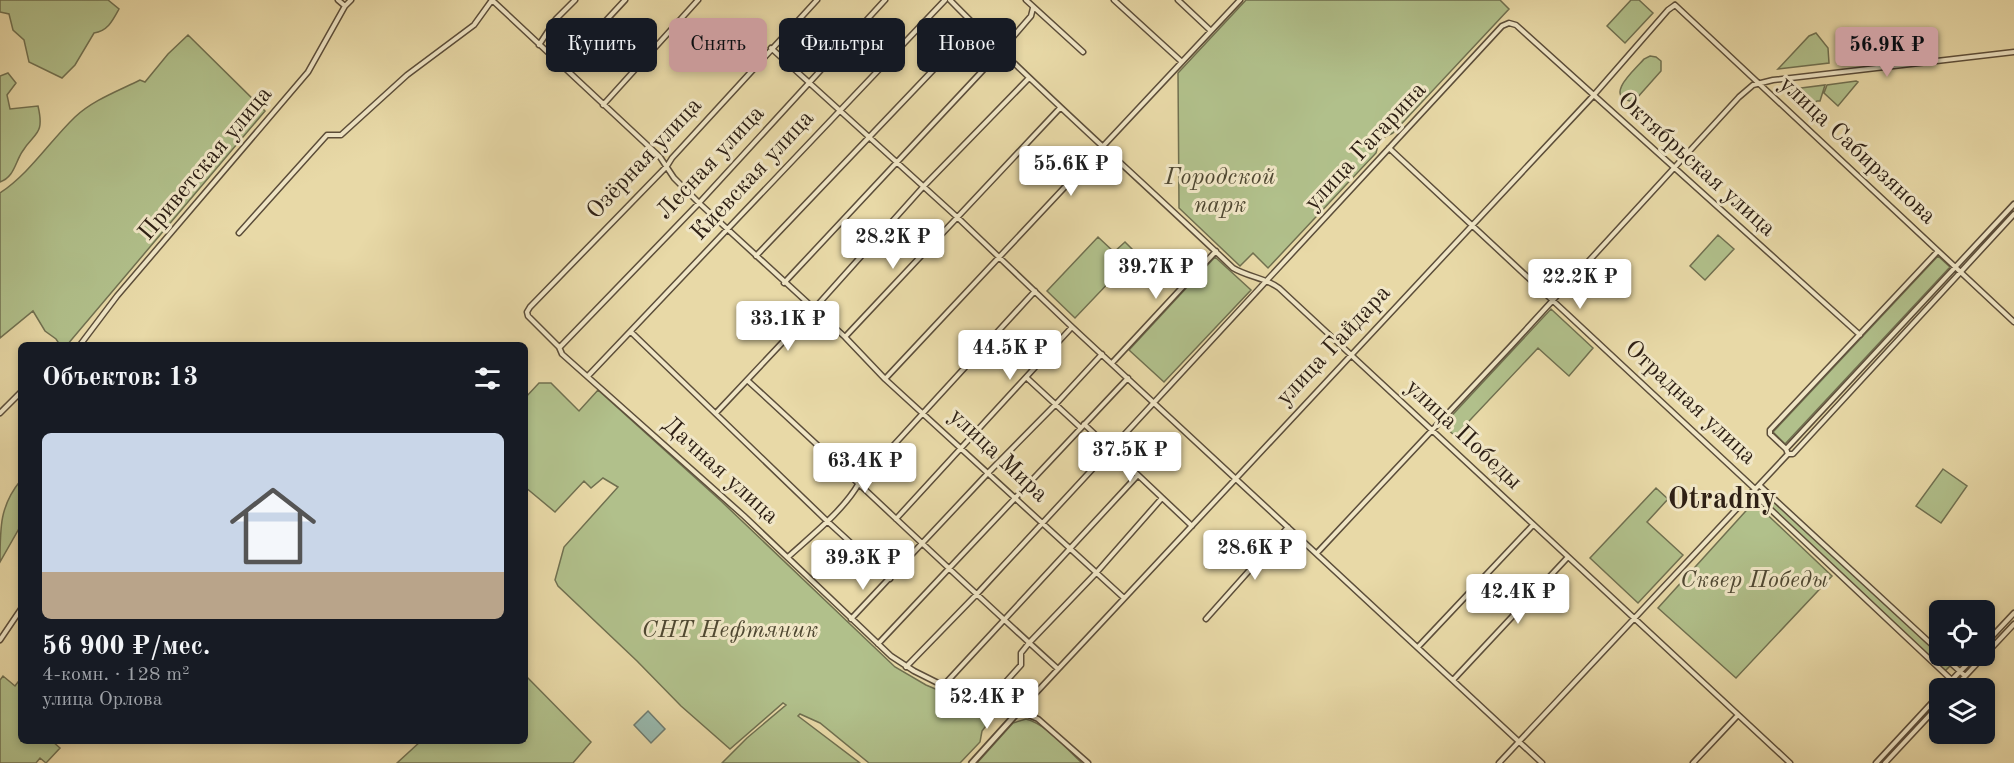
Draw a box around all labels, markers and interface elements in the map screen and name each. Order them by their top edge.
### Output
chip: Купить [546,18,657,72]
chip: Снять [669,18,767,72]
chip: Фильтры [779,18,905,72]
chip: Новое [917,18,1016,72]
pin: 56.9K ₽ [1832,27,1942,78]
text: 56.9K ₽ [1849,36,1925,56]
street label: улица Сабирзянова [1774,72,1940,230]
street label: улица Гагарина [1301,78,1432,216]
street label: Приветская улица [135,82,277,246]
street label: Октябрьская улица [1612,88,1780,242]
street label: Озёрная улица [583,94,707,224]
street label: Лесная улица [653,101,770,224]
street label: Киевская улица [687,106,819,246]
pin: 55.6K ₽ [1016,146,1126,197]
text: 55.6K ₽ [1033,155,1109,175]
park label: Городской парк [1164,166,1276,218]
pin: 28.2K ₽ [838,219,948,270]
text: 28.2K ₽ [855,228,931,248]
pin: 39.7K ₽ [1101,249,1211,300]
text: 39.7K ₽ [1118,258,1194,278]
pin: 22.2K ₽ [1525,259,1635,310]
text: 22.2K ₽ [1542,268,1618,288]
street label: улица Гайдара [1272,281,1396,411]
pin: 33.1K ₽ [733,301,843,352]
text: 33.1K ₽ [750,310,826,330]
pin: 44.5K ₽ [955,330,1065,381]
street label: Отрадная улица [1620,336,1760,470]
text: 44.5K ₽ [972,339,1048,359]
icon: filters [471,362,504,395]
text: Объектов: 13 [42,365,198,391]
street label: улица Победы [1400,375,1526,495]
street label: улица Мира [944,404,1052,508]
street label: Дачная улица [657,413,783,529]
pin: 37.5K ₽ [1075,432,1185,483]
text: 37.5K ₽ [1092,441,1168,461]
pin: 63.4K ₽ [810,443,920,494]
text: 63.4K ₽ [827,452,903,472]
icon: home [219,472,327,580]
district label: Otradny [1667,485,1777,515]
pin: 28.6K ₽ [1200,530,1310,581]
text: 28.6K ₽ [1217,539,1293,559]
pin: 39.3K ₽ [808,540,918,591]
text: 39.3K ₽ [825,549,901,569]
park label: Сквер Победы [1680,569,1828,593]
pin: 42.4K ₽ [1463,574,1573,625]
text: 42.4K ₽ [1480,583,1556,603]
map controls [1929,600,1995,744]
button: locate [1929,600,1995,666]
park label: СНТ Нефтяник [642,619,818,643]
text: 56 900 ₽/мес. [42,634,210,660]
text: 4-комн. · 128 m² [42,665,190,685]
button: layers [1929,678,1995,744]
pin: 52.4K ₽ [932,679,1042,730]
text: 52.4K ₽ [949,688,1025,708]
text: улица Орлова [42,690,163,710]

